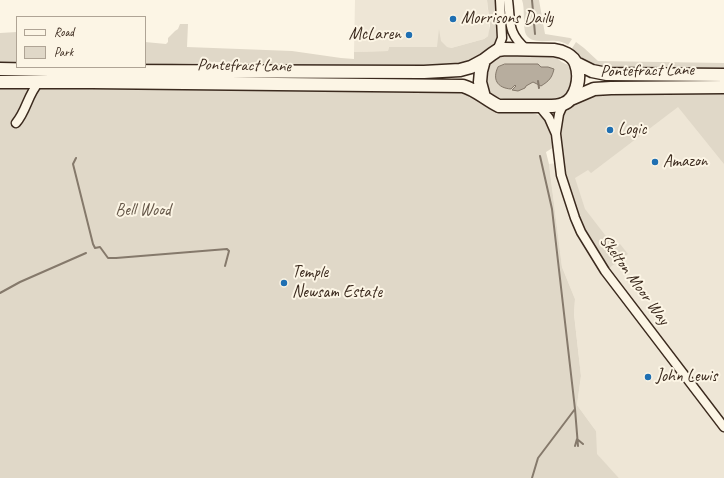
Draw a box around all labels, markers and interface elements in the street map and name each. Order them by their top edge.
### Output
place label: Morrisons Daily [461,9,553,29]
marker: Morrisons Daily [448,14,458,24]
legend [16,16,146,68]
text: Road [54,24,74,40]
place label: McLaren [349,25,401,45]
marker: McLaren [404,30,414,40]
text: Park [54,44,73,60]
street label: Pontefract Lane [197,55,291,77]
street label: Pontefract Lane [600,60,694,82]
place label: Logic [618,120,646,140]
marker: Logic [605,125,615,135]
place label: Amazon [663,152,707,172]
marker: Amazon [650,157,660,167]
park label: Bell Wood [115,201,171,221]
street label: Skelton Moor Way [595,231,673,329]
place label: Temple Newsam Estate [292,263,382,303]
marker: Temple Newsam Estate [279,278,289,288]
place label: John Lewis [656,367,717,387]
marker: John Lewis [643,372,653,382]

